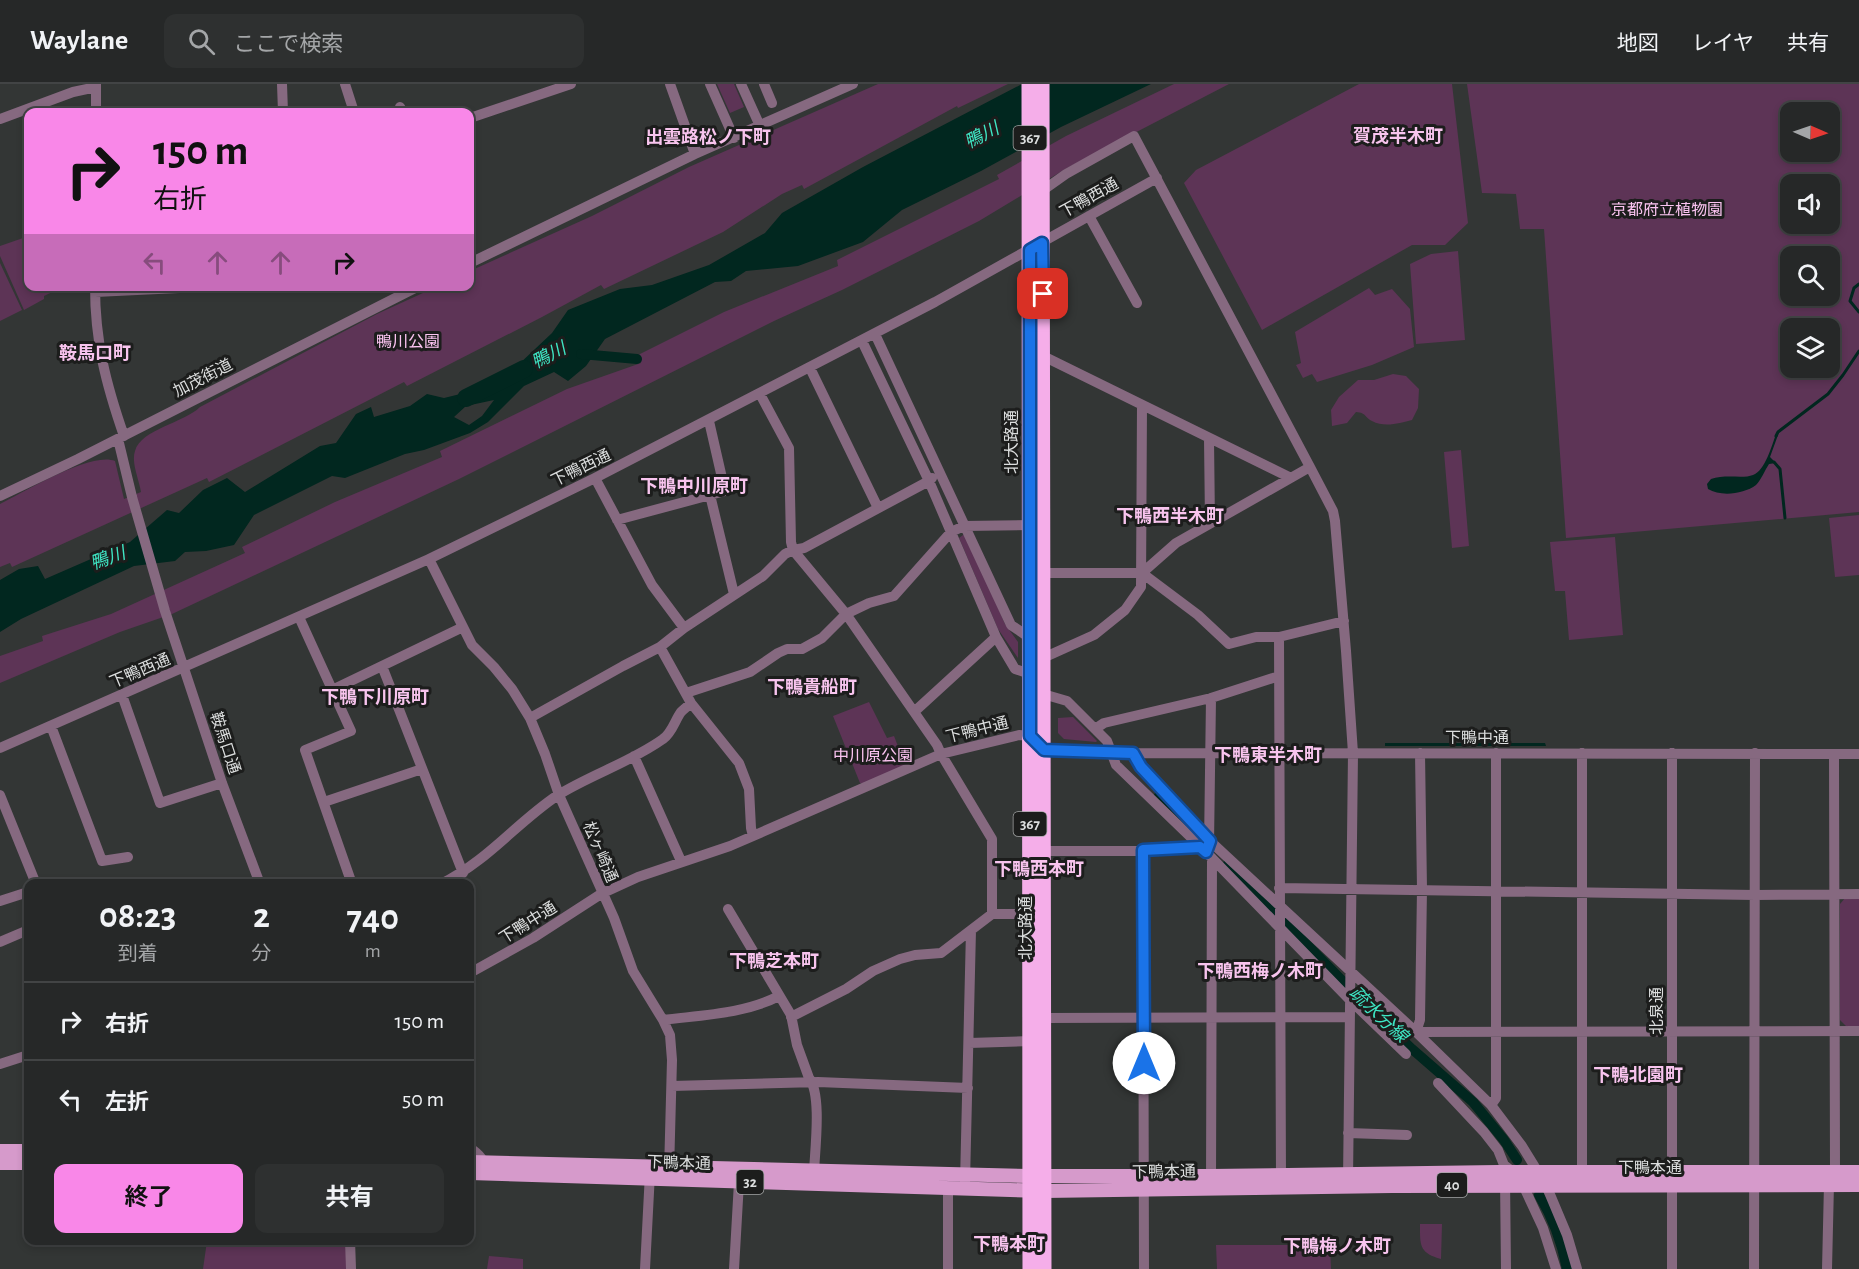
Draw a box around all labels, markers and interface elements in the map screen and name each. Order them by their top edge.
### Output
search box [164,14,584,68]
icon: search [185,25,218,58]
text: Waylane [30,27,128,55]
text: ここで検索 [233,33,343,55]
text: 地図 [1617,33,1659,54]
text: レイヤ [1692,33,1754,54]
text: 共有 [1787,33,1829,54]
north arrow [1780,102,1840,162]
map controls [1780,102,1840,378]
water label: 鴨川 [961,117,1004,152]
road number: 367 [1014,126,1046,150]
district label: 出雲路松ノ下町 [645,127,771,147]
district label: 賀茂半木町 [1353,127,1443,146]
text: 150 m [153,130,248,172]
icon: right [54,132,132,210]
button: sound [1780,174,1840,234]
street label: 下鴨西通 [1057,175,1121,221]
text: 右折 [153,186,207,213]
park label: 京都府立植物園 [1611,201,1723,218]
icon: left [138,246,171,279]
icon: ahead [201,246,234,279]
icon: ahead [264,246,297,279]
icon: right [327,246,360,279]
button: search [1780,246,1840,306]
pin [1017,268,1068,319]
icon: arrive [1026,277,1059,310]
button: layers [1780,318,1840,378]
park label: 鴨川公園 [376,333,440,350]
water label: 鴨川 [528,337,571,372]
district label: 鞍馬口町 [59,344,131,363]
street label: 加茂街道 [170,355,235,400]
street label: 北大路通 [1003,410,1020,474]
street label: 下鴨西通 [548,446,613,489]
district label: 下鴨中川原町 [640,476,748,496]
district label: 下鴨西半木町 [1116,506,1224,526]
water label: 鴨川 [87,542,130,574]
street label: 下鴨西通 [107,650,173,691]
district label: 下鴨貴船町 [767,677,857,697]
district label: 下鴨下川原町 [321,687,429,707]
street label: 鞍馬口通 [208,710,243,776]
street label: 下鴨中通 [944,714,1010,746]
street label: 下鴨中通 [1445,729,1509,746]
district label: 下鴨東半木町 [1214,745,1322,765]
park label: 中川原公園 [833,747,913,764]
road number: 367 [1014,812,1046,836]
street label: 松ヶ崎通 [580,819,621,885]
district label: 下鴨西本町 [994,859,1084,879]
street label: 北大路通 [1017,896,1034,960]
text: 08:23 [99,898,176,934]
text: 2 [253,898,270,934]
street label: 下鴨中通 [496,898,559,947]
text: 740 [346,900,399,936]
text: m [365,941,381,961]
text: 到着 [118,944,158,964]
text: 分 [251,944,271,964]
district label: 下鴨芝本町 [729,951,819,971]
district label: 下鴨西梅ノ木町 [1197,961,1323,981]
water label: 疏水分線 [1346,982,1413,1047]
street label: 北泉通 [1648,987,1665,1035]
icon: right [54,1005,87,1038]
text: 150 m [394,1010,444,1032]
text: 右折 [105,1013,149,1035]
position arrow [1112,1031,1176,1095]
district label: 下鴨北園町 [1593,1065,1683,1085]
icon: left [54,1083,87,1116]
text: 50 m [402,1088,444,1110]
text: 左折 [105,1091,149,1113]
street label: 下鴨本通 [647,1153,711,1172]
street label: 下鴨本通 [1618,1159,1682,1176]
street label: 下鴨本通 [1132,1162,1196,1181]
button: 終了 [54,1164,243,1233]
button: 共有 [255,1164,444,1233]
road number: 32 [736,1170,764,1194]
road number: 40 [1437,1173,1467,1197]
district label: 下鴨本町 [973,1234,1045,1254]
district label: 下鴨梅ノ木町 [1283,1236,1391,1256]

